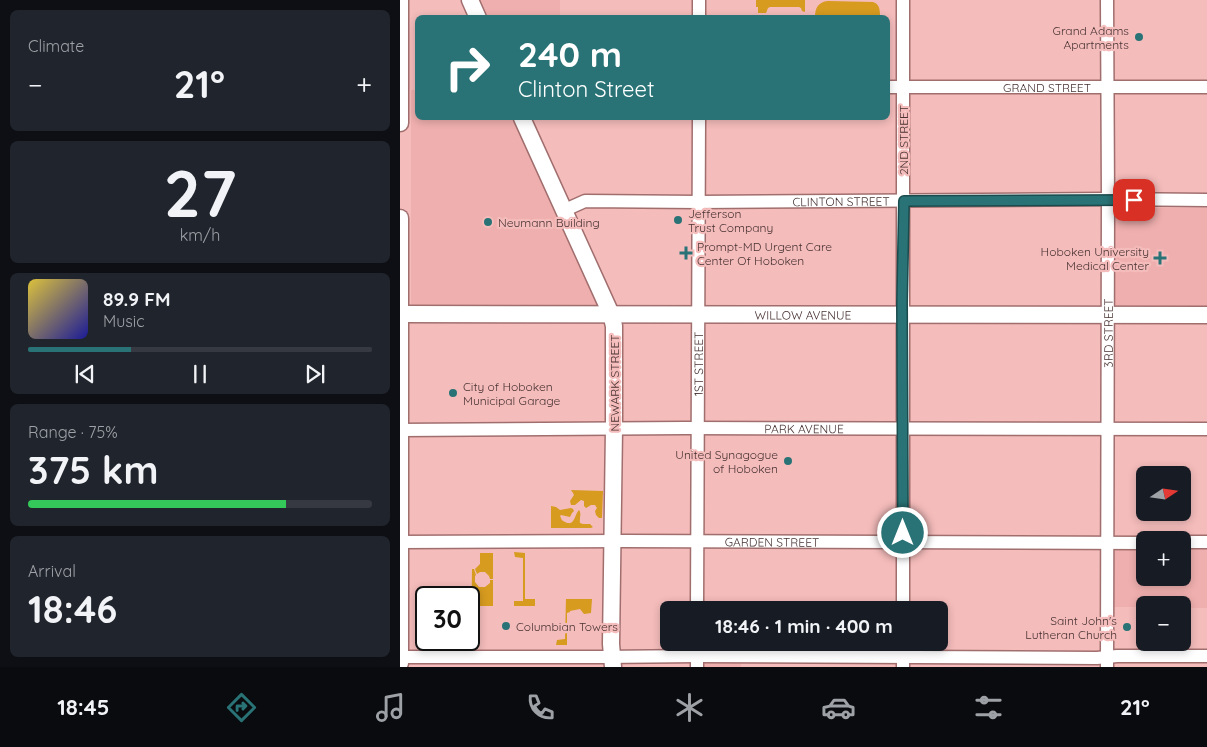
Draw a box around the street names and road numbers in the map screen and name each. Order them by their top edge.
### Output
street label: GRAND STREET [1003,80,1091,95]
street label: 2ND STREET [896,105,911,175]
street label: CLINTON STREET [792,193,890,209]
street label: 3RD STREET [1100,298,1115,368]
street label: WILLOW AVENUE [755,307,852,322]
street label: 1ST STREET [690,332,706,396]
street label: NEWARK STREET [607,335,622,431]
street label: PARK AVENUE [764,421,844,436]
street label: GARDEN STREET [725,534,819,549]

